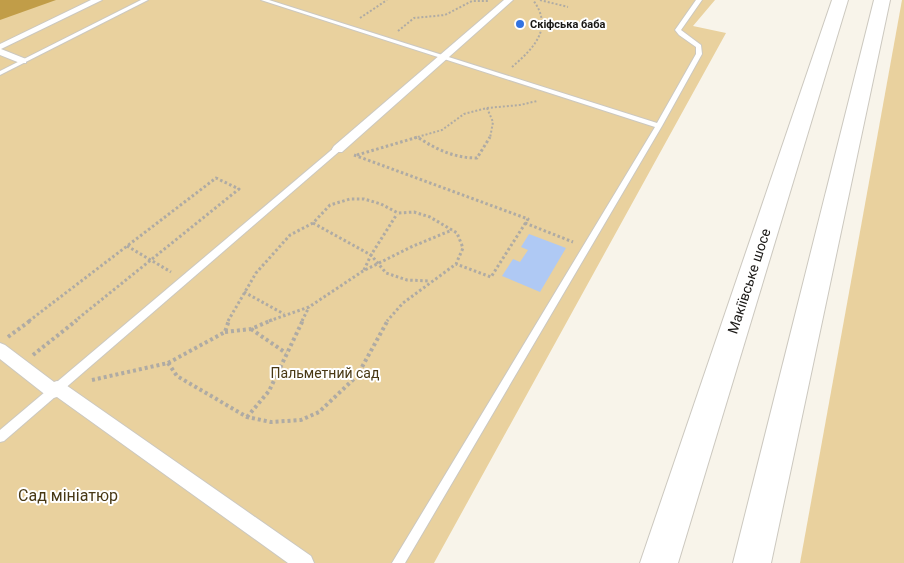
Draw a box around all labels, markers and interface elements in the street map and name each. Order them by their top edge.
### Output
marker: Скіфська баба [514,18,526,30]
place label: Скіфська баба [530,18,605,31]
street label: Макіївське шосе [724,226,774,336]
park label: Пальметний сад [271,365,380,381]
park label: Сад мініатюр [18,486,118,505]

